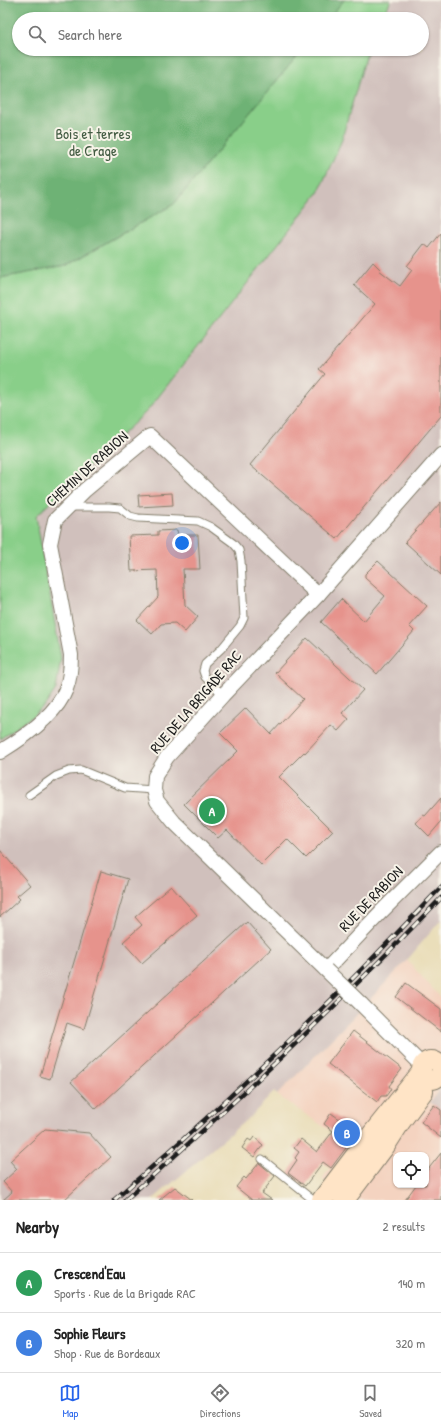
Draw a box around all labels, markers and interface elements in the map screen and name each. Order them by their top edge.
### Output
search box [12,12,429,56]
icon: search [26,23,48,45]
text: Search here [58,24,122,45]
park label: Bois et terres de Crage [55,123,131,161]
street label: CHEMIN DE RABION [41,426,133,511]
your location [172,533,192,553]
street label: RUE DE LA BRIGADE RAC [145,645,246,758]
pin: A [199,796,225,826]
street label: RUE DE RABION [334,861,407,936]
pin: B [334,1118,360,1148]
map controls [393,1152,429,1188]
button: locate [393,1152,429,1188]
text: Nearby [16,1215,59,1238]
text: 2 results [383,1217,425,1235]
text: Crescend'Eau [54,1263,125,1284]
text: A [26,1274,32,1292]
text: 140 m [398,1274,425,1292]
text: Sports · Rue de la Brigade RAC [54,1284,196,1302]
text: Sophie Fleurs [54,1323,126,1344]
text: B [26,1334,32,1352]
text: 320 m [395,1334,425,1352]
text: Shop · Rue de Bordeaux [54,1344,161,1362]
tab: Map [59,1382,81,1420]
tab: Directions [200,1382,241,1420]
tab: Saved [359,1382,382,1420]

